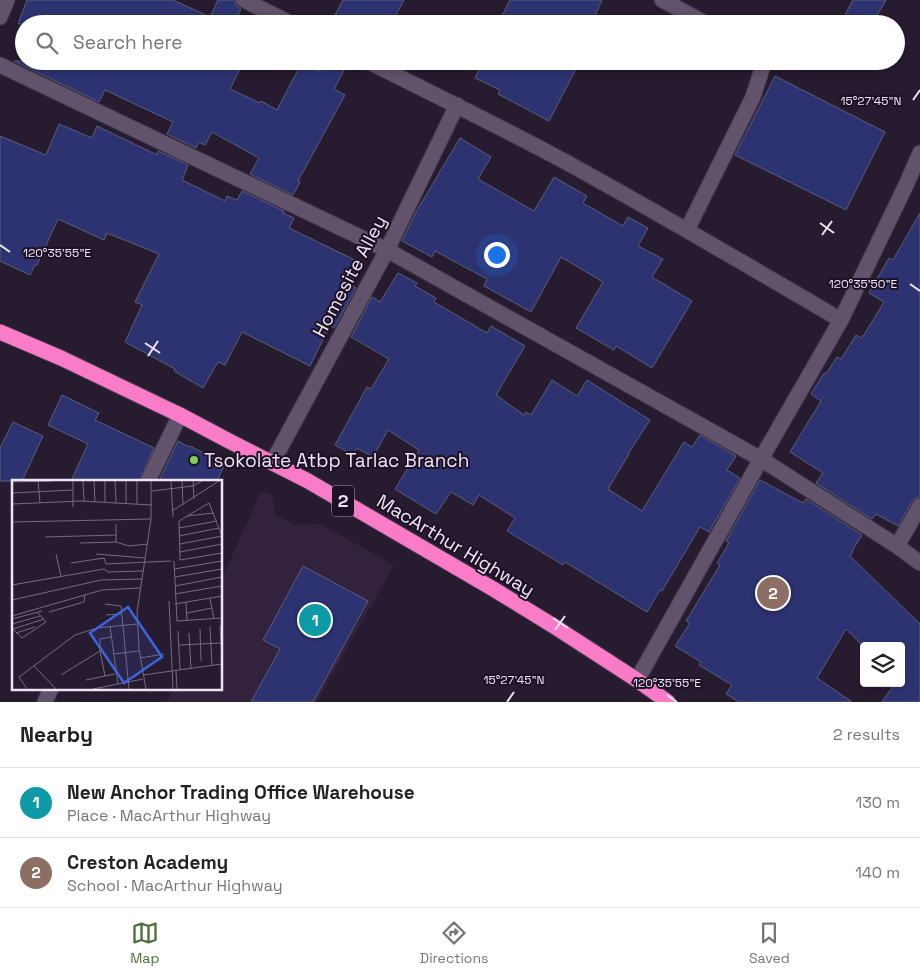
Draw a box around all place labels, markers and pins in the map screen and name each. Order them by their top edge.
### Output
place label: Tsokolate Atbp Tarlac Branch [204,448,469,473]
marker: Tsokolate Atbp Tarlac Branch [188,454,200,466]
pin: 2 [757,574,789,612]
pin: 1 [299,601,331,639]

